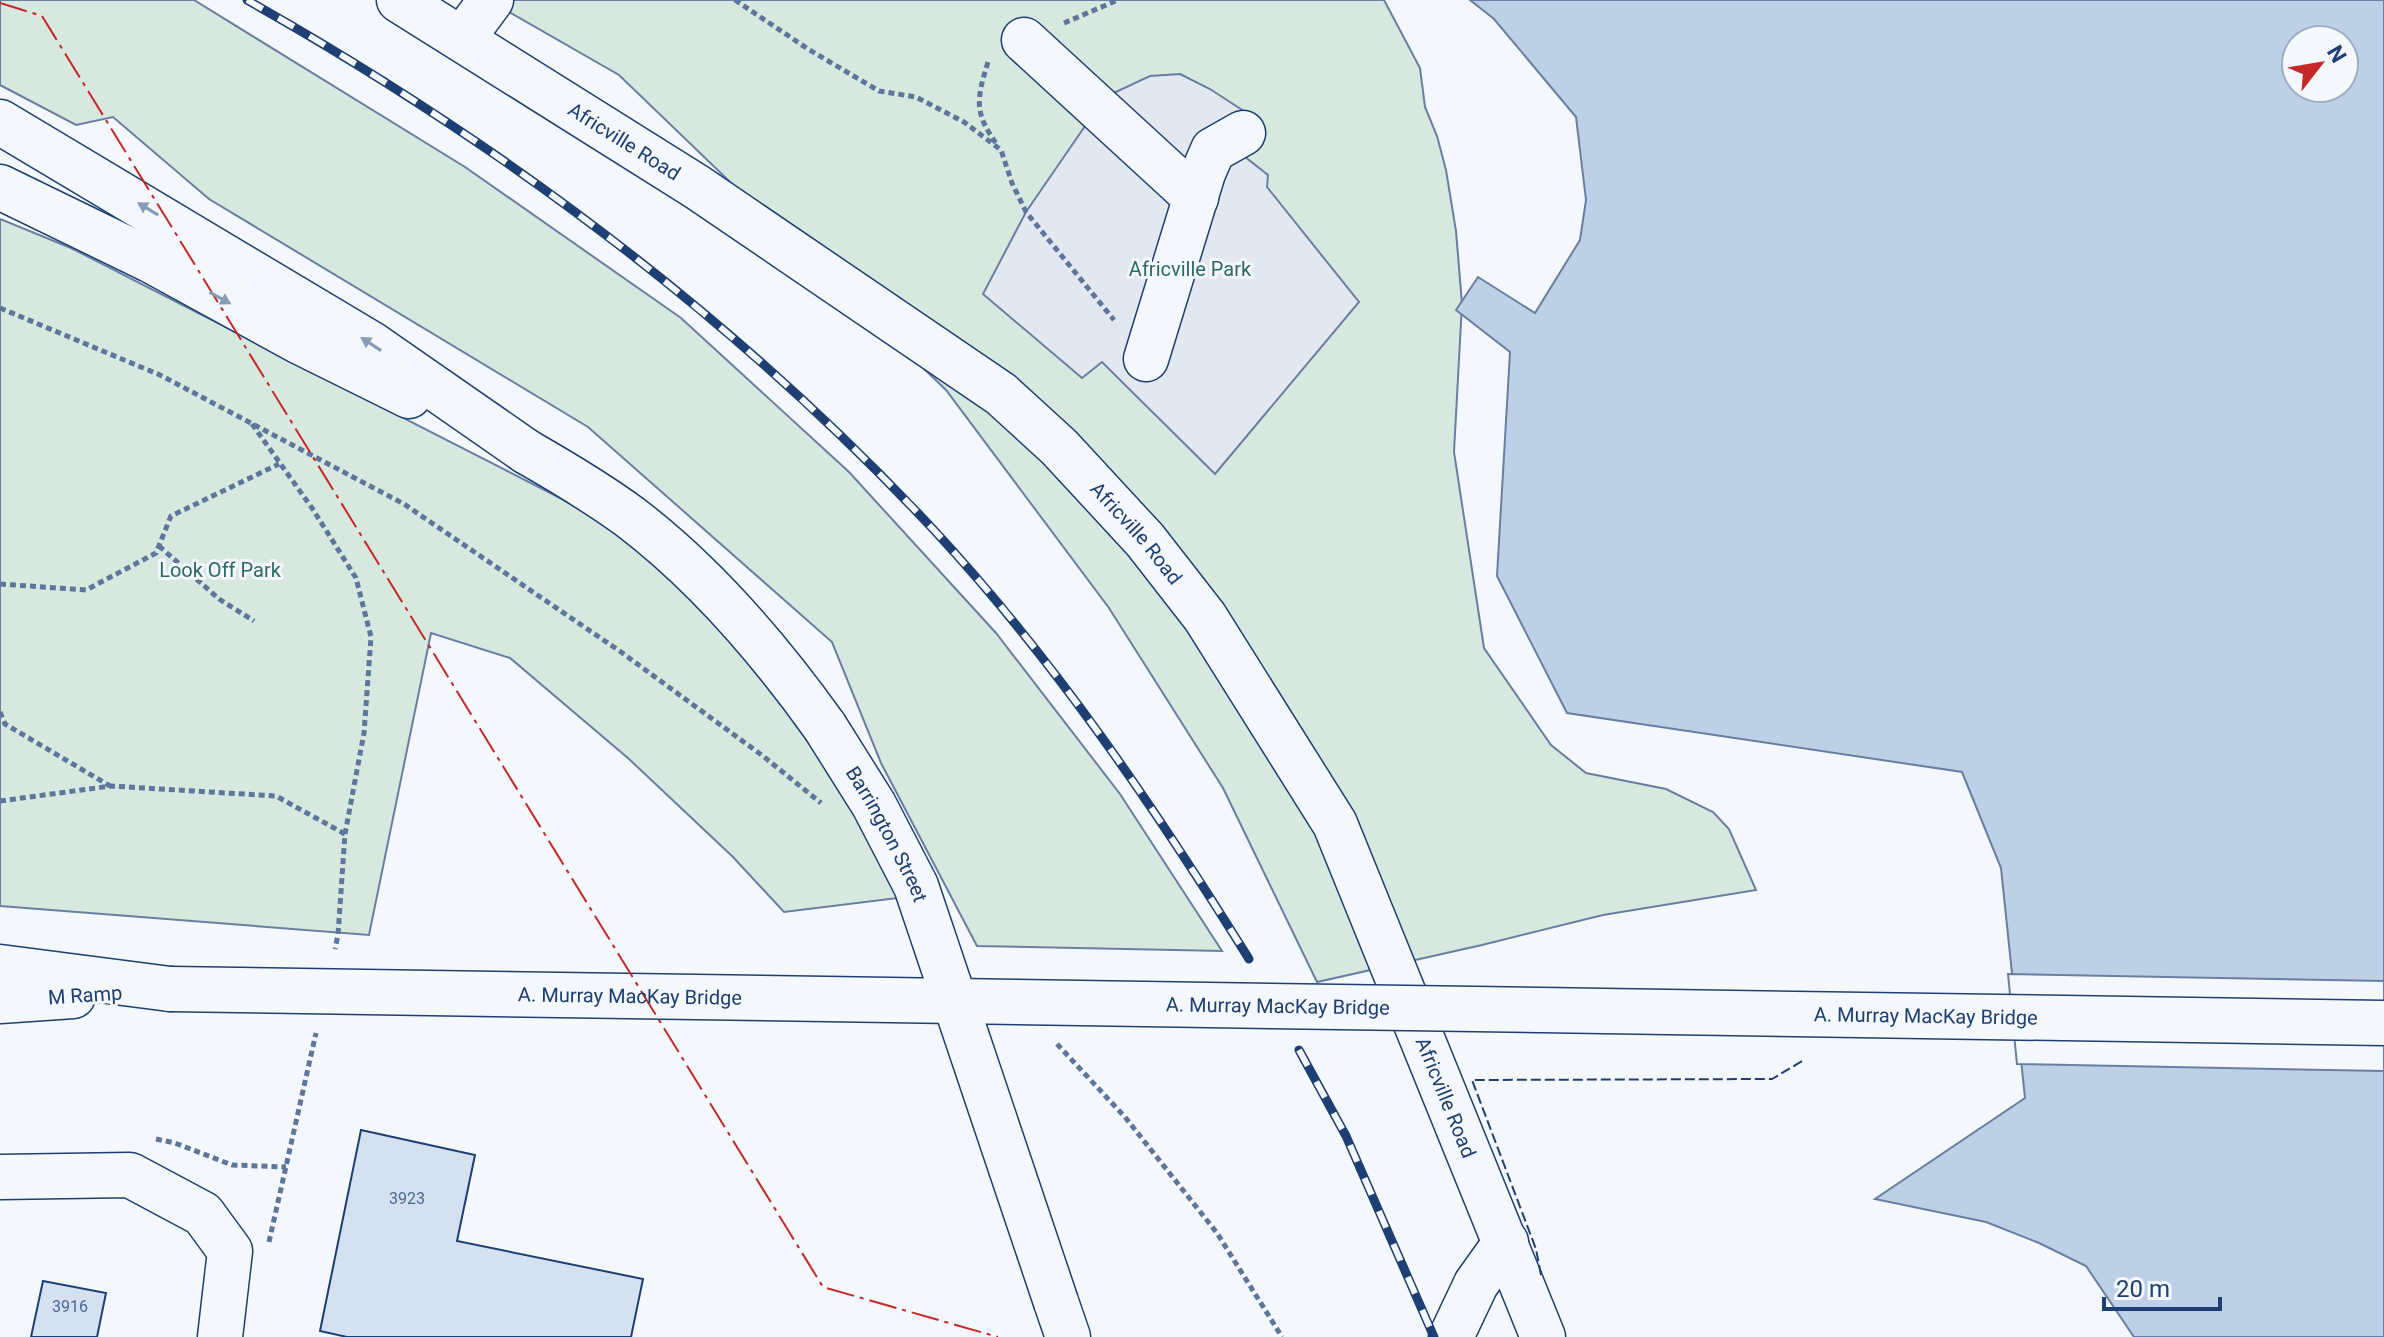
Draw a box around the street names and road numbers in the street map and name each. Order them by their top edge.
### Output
street label: Africville Road [564,97,685,186]
street label: Africville Road [1085,477,1187,589]
street label: Barrington Street [841,762,932,905]
street label: M Ramp [47,980,123,1010]
street label: A. Murray MacKay Bridge [518,982,742,1010]
street label: A. Murray MacKay Bridge [1166,992,1390,1020]
street label: A. Murray MacKay Bridge [1814,1002,2038,1030]
street label: Africville Road [1411,1034,1481,1161]

